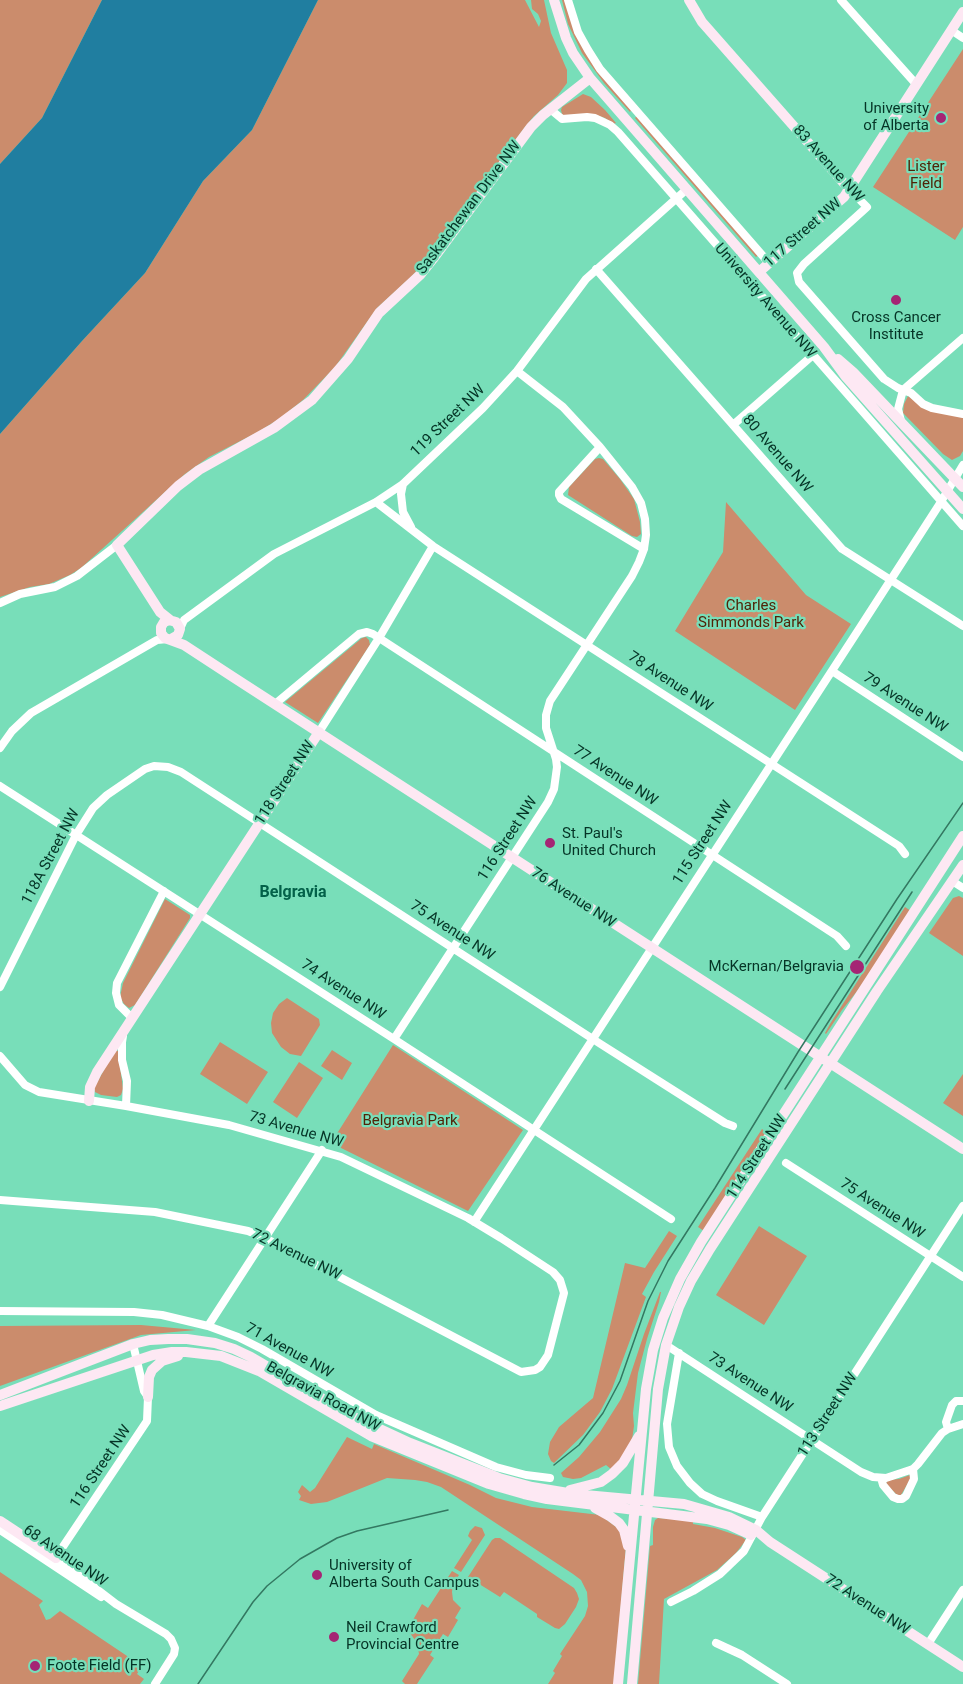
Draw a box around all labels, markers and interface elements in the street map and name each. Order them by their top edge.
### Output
place label: University of Alberta [863,100,929,135]
marker: University of Alberta [934,111,948,125]
street label: 83 Avenue NW [789,122,867,206]
street label: Saskatchewan Drive NW [413,138,525,278]
park label: Lister Field [907,158,945,193]
street label: 117 Street NW [761,195,845,271]
street label: University Avenue NW [710,240,820,362]
marker: Cross Cancer Institute [889,293,903,307]
place label: Cross Cancer Institute [851,309,941,344]
street label: 119 Street NW [407,381,489,461]
street label: 80 Avenue NW [738,411,816,497]
park label: Charles Simmonds Park [698,597,804,632]
street label: 78 Avenue NW [624,648,716,716]
street label: 79 Avenue NW [859,669,951,737]
street label: 118 Street NW [251,738,319,828]
street label: 77 Avenue NW [569,742,661,810]
street label: 116 Street NW [474,794,542,884]
street label: 115 Street NW [669,798,737,888]
street label: 118A Street NW [18,806,84,908]
place label: St. Paul's United Church [562,825,656,860]
marker: St. Paul's United Church [543,836,557,850]
street label: 76 Avenue NW [527,864,619,932]
district label: Belgravia [259,883,327,903]
street label: 75 Avenue NW [406,897,498,965]
street label: 74 Avenue NW [297,956,389,1024]
place label: McKernan/Belgravia [709,958,844,976]
marker: McKernan/Belgravia [848,958,866,976]
street label: 73 Avenue NW [247,1108,345,1152]
park label: Belgravia Park [362,1112,458,1130]
street label: 114 Street NW [723,1112,791,1202]
street label: 75 Avenue NW [836,1175,928,1243]
street label: 72 Avenue NW [248,1226,344,1284]
street label: 71 Avenue NW [242,1320,336,1382]
street label: 73 Avenue NW [704,1349,796,1417]
street label: Belgravia Road NW [263,1358,383,1436]
street label: 113 Street NW [794,1370,862,1460]
street label: 116 Street NW [67,1422,135,1512]
street label: 68 Avenue NW [20,1521,110,1591]
place label: University of Alberta South Campus [329,1557,479,1592]
marker: University of Alberta South Campus [310,1568,324,1582]
street label: 72 Avenue NW [821,1571,913,1639]
place label: Neil Crawford Provincial Centre [346,1619,459,1654]
marker: Neil Crawford Provincial Centre [327,1630,341,1644]
place label: Foote Field (FF) [47,1657,151,1675]
marker: Foote Field (FF) [28,1659,42,1673]

